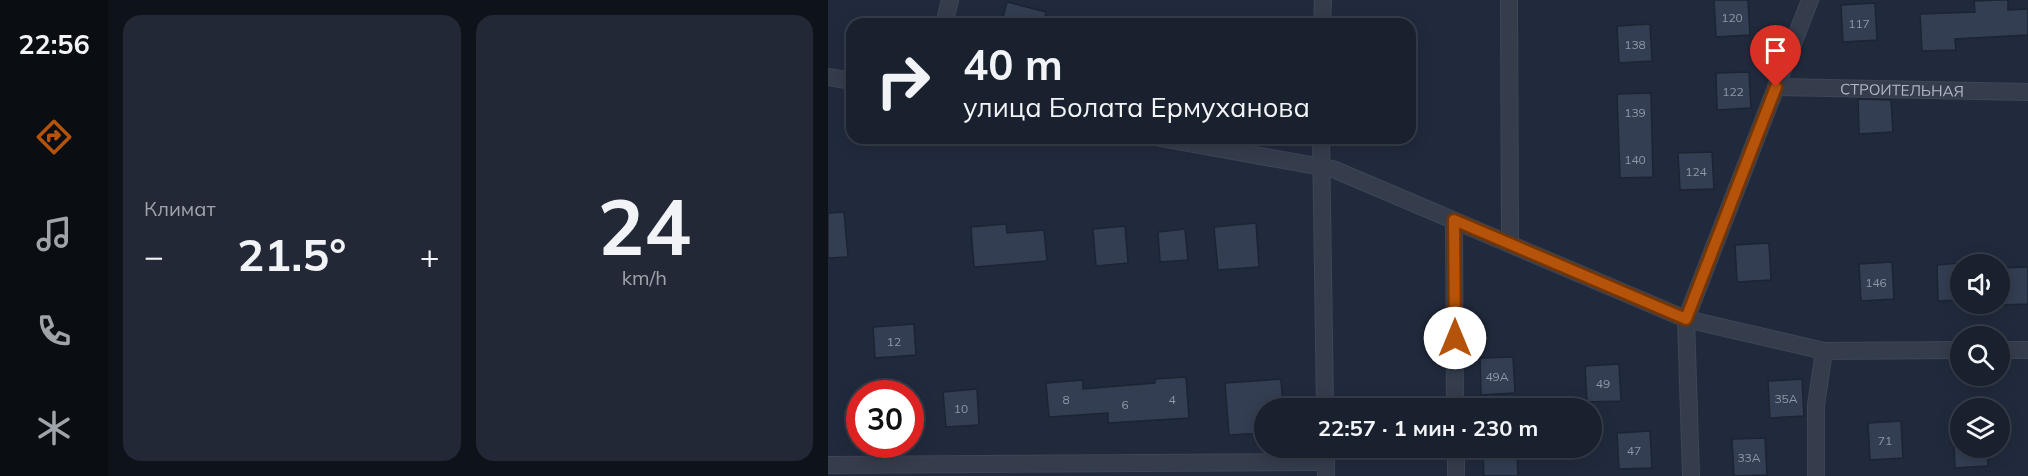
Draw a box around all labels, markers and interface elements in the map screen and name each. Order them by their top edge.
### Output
house number: 120 [1721,10,1743,25]
house number: 117 [1848,16,1870,31]
pin [1750,25,1801,87]
text: 22:56 [18,27,90,61]
icon: arrive [1759,34,1792,67]
house number: 138 [1624,37,1646,52]
text: 40 m [963,38,1063,91]
icon: right [864,42,942,120]
street label: СТРОИТЕЛЬНАЯ [1840,79,1964,100]
house number: 122 [1722,84,1744,99]
text: улица Болата Ермуханова [963,90,1310,124]
house number: 139 [1624,105,1646,120]
icon: directions [33,116,75,158]
house number: 140 [1624,152,1646,167]
house number: 124 [1685,164,1707,179]
text: 24 [597,177,691,275]
text: Климат [144,196,216,221]
icon: music [33,213,75,255]
text: 21.5° [237,226,346,282]
text: − [144,235,164,276]
text: + [420,235,440,276]
map controls [1950,254,2010,458]
button: sound [1950,254,2010,314]
text: km/h [622,265,667,290]
house number: 146 [1865,275,1887,290]
position arrow [1423,306,1487,370]
icon: phone [33,310,75,352]
button: search [1950,326,2010,386]
house number: 12 [887,334,901,349]
house number: 49А [1485,369,1509,384]
house number: 49 [1596,376,1610,391]
speed limit sign: 30 [846,380,924,458]
house number: 35А [1774,391,1798,406]
house number: 8 [1062,392,1070,407]
house number: 4 [1168,392,1176,407]
house number: 6 [1121,397,1129,412]
button: layers [1950,398,2010,458]
house number: 10 [954,401,968,416]
icon: climate [33,407,75,449]
text: 22:57 · 1 мин · 230 m [1318,414,1538,442]
house number: 71 [1878,433,1892,448]
house number: 47 [1627,443,1641,458]
house number: 33А [1737,450,1761,465]

